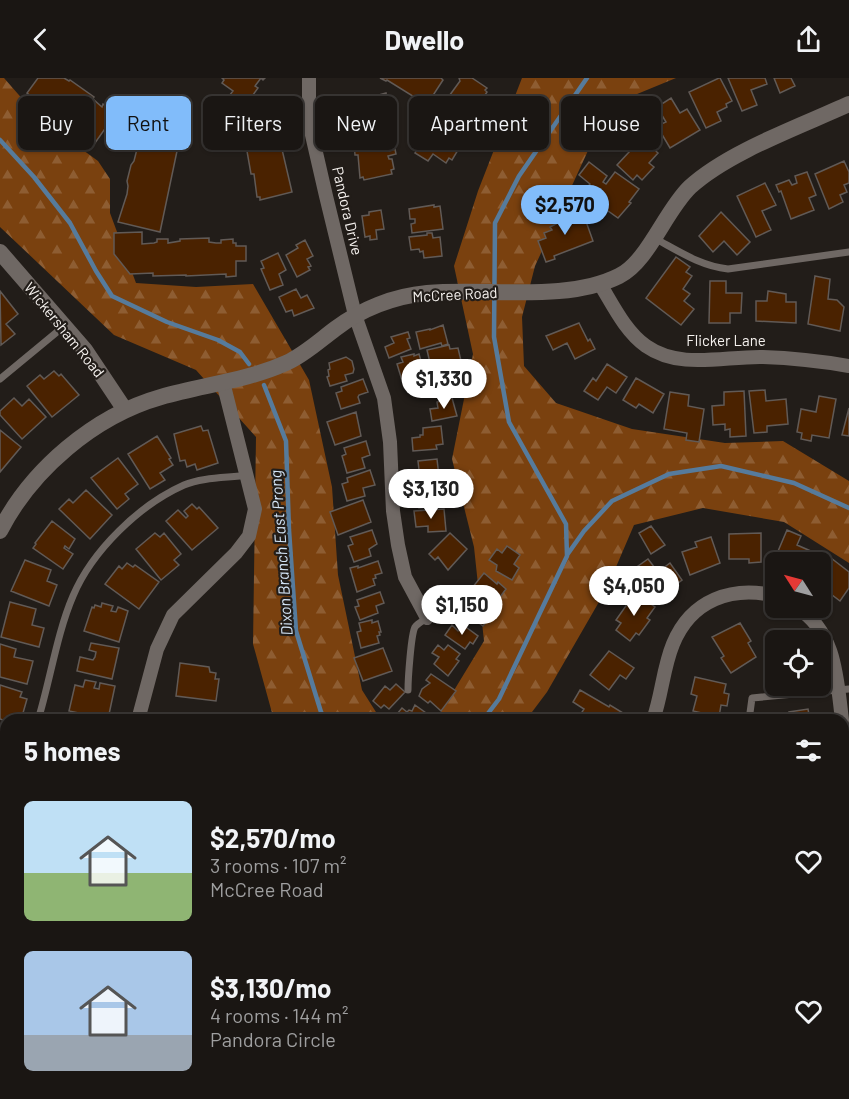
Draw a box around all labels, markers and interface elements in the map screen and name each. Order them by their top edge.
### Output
icon: back [24,23,57,56]
text: Dwello [385,23,464,55]
icon: share [792,23,825,56]
chip: Buy [18,96,94,150]
chip: Rent [106,96,191,150]
chip: Filters [203,96,303,150]
chip: New [315,96,397,150]
chip: Apartment [409,96,549,150]
chip: House [561,96,661,150]
street label: Pandora Drive [329,165,367,257]
pin: $2,570 [516,185,614,236]
text: $2,570 [535,192,595,216]
street label: Wickersham Road [21,278,109,380]
street label: McCree Road [412,283,498,305]
street label: Flicker Lane [686,331,766,349]
pin: $1,330 [395,359,493,410]
text: $1,330 [416,366,472,390]
pin: $3,130 [382,469,480,520]
water label: Dixon Branch East Prong [265,470,296,636]
text: $3,130 [403,476,459,500]
north arrow [765,552,831,618]
map controls [765,552,831,696]
pin: $4,050 [585,566,683,617]
text: $4,050 [603,573,665,597]
pin: $1,150 [413,585,511,636]
text: $1,150 [435,592,489,616]
button: locate [765,630,831,696]
icon: filters [792,734,825,767]
text: 5 homes [24,735,121,766]
text: $2,570/mo [210,822,336,853]
icon: home [72,825,144,897]
icon: heart [792,845,825,878]
text: 3 rooms · 107 m² [210,853,346,877]
text: McCree Road [210,877,324,901]
text: $3,130/mo [210,972,332,1003]
icon: home [72,975,144,1047]
icon: heart [792,995,825,1028]
text: 4 rooms · 144 m² [210,1003,348,1027]
text: Pandora Circle [210,1027,336,1051]

